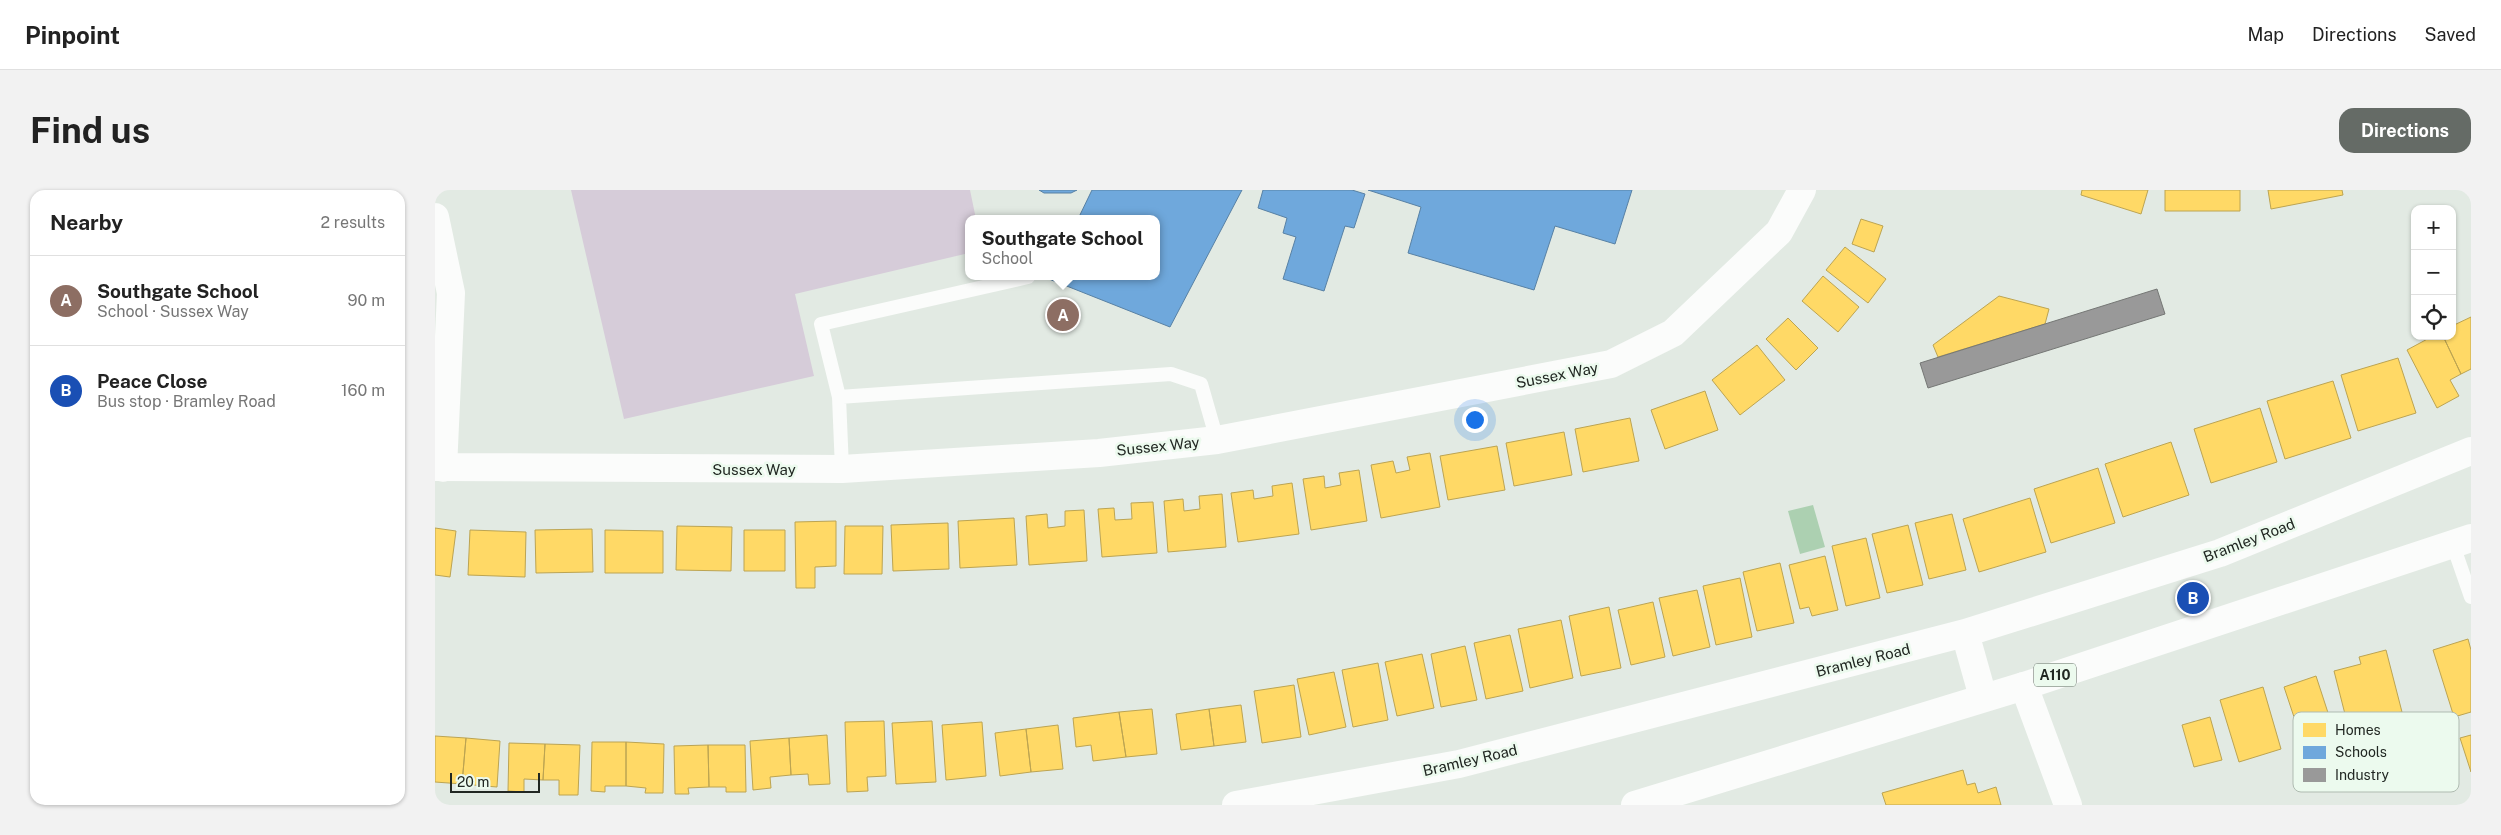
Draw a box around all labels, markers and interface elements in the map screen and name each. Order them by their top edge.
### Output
text: Pinpoint [25,21,120,49]
text: Map [2247,24,2284,45]
text: Directions [2312,24,2397,45]
text: Saved [2425,24,2476,45]
button: Directions [2339,108,2471,153]
text: Find us [30,110,150,151]
map controls [2411,205,2456,340]
button: + [2411,205,2456,250]
text: Nearby [50,210,123,235]
text: 2 results [320,213,385,232]
popup [965,215,1160,280]
text: Southgate School [982,227,1144,249]
text: School [982,249,1033,268]
button: − [2411,250,2456,295]
text: Southgate School [97,280,259,302]
text: A [60,291,72,310]
text: 90 m [348,291,385,310]
button: locate [2411,295,2456,340]
pin: A [1047,296,1079,334]
text: School · Sussex Way [97,302,249,321]
street label: Sussex Way [1514,359,1600,391]
text: Peace Close [97,370,207,392]
text: B [61,381,71,400]
text: 160 m [341,381,385,400]
text: Bus stop · Bramley Road [97,392,276,411]
your location [1462,407,1488,433]
street label: Sussex Way [1116,433,1200,459]
street label: Sussex Way [712,461,796,478]
street label: Bramley Road [2201,515,2297,565]
pin: B [2177,579,2209,617]
street label: Bramley Road [1814,640,1912,680]
road number: A110 [2034,664,2076,686]
legend [2293,712,2459,792]
text: Homes [2335,722,2381,738]
street label: Bramley Road [1421,741,1519,779]
text: Schools [2335,744,2387,760]
text: Industry [2335,767,2390,783]
scale bar [450,770,540,793]
text: 20 m [457,774,489,790]

